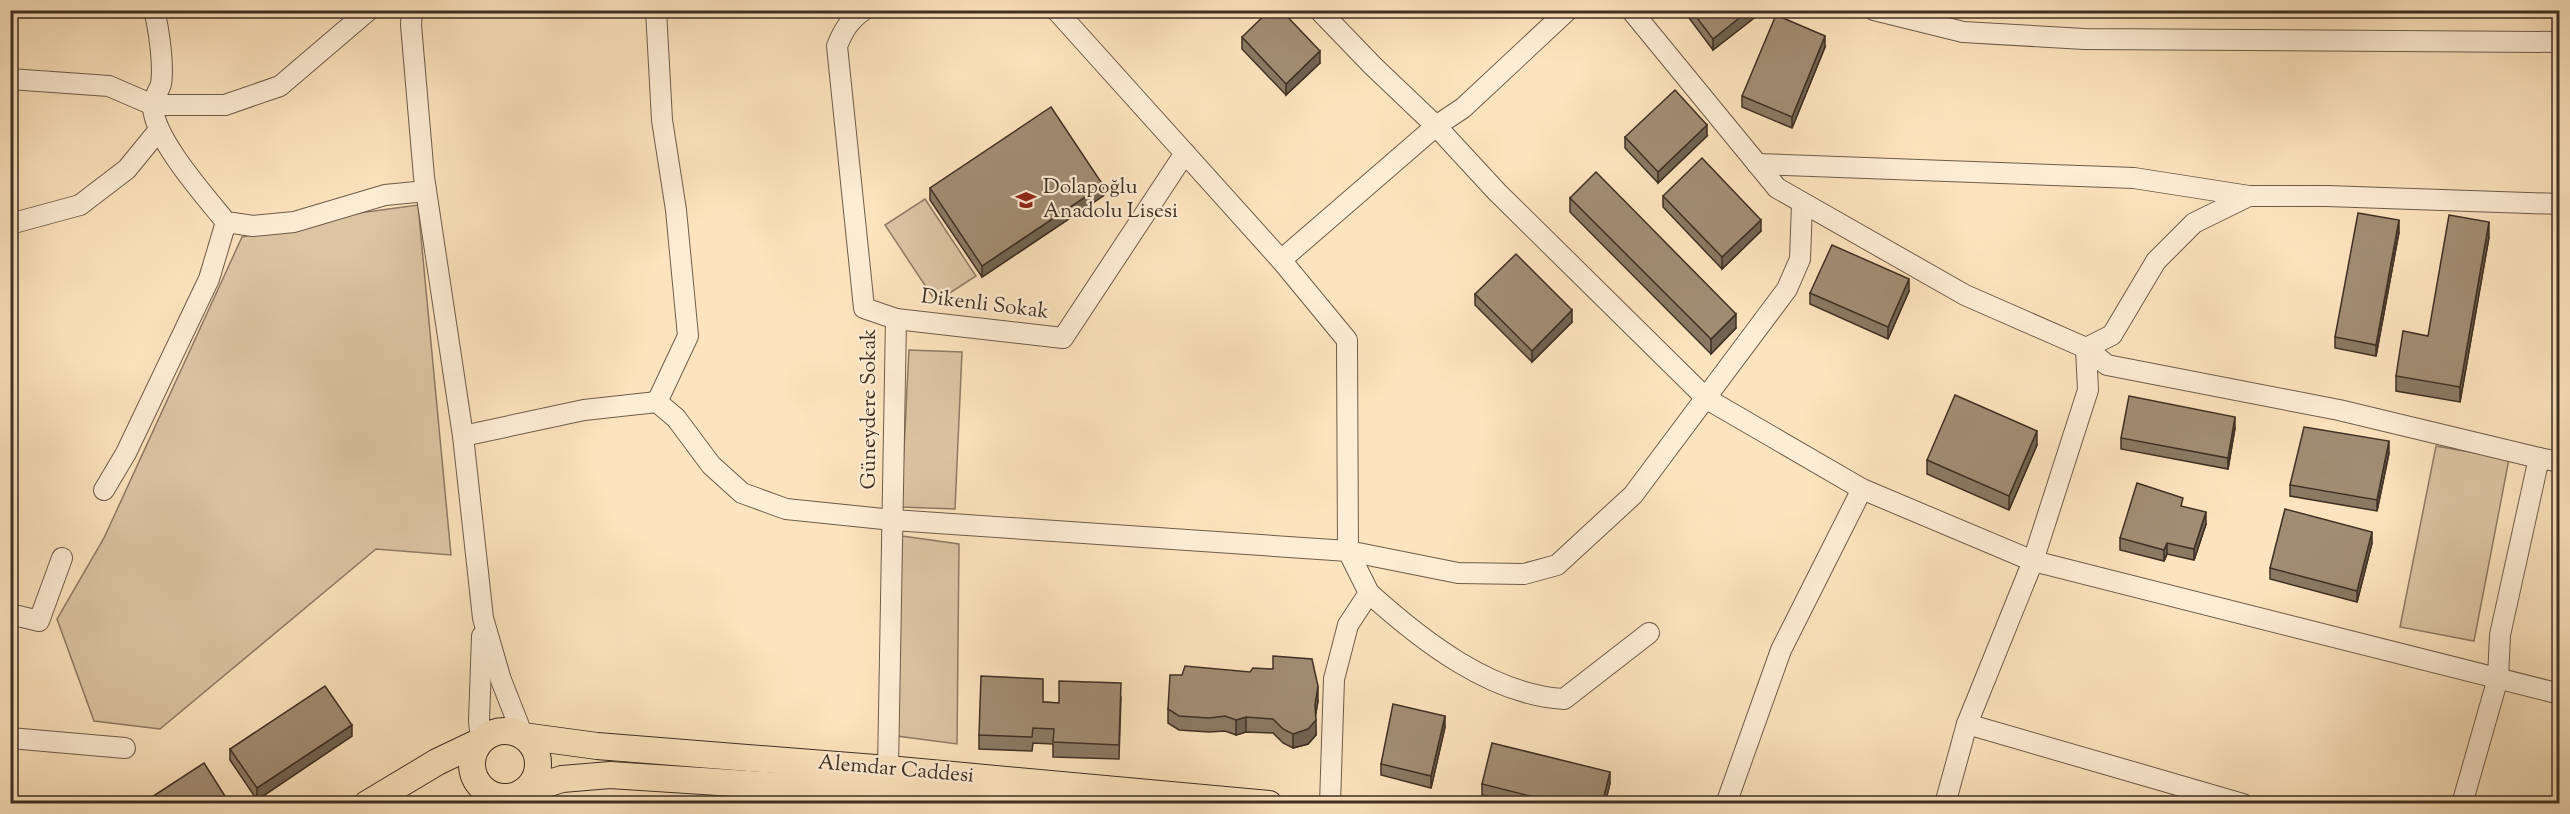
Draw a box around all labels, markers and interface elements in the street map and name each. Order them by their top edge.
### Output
place label: Dolapoğlu Anadolu Lisesi [1043,173,1178,227]
school or university icon: Dolapoğlu Anadolu Lisesi [1014,188,1038,212]
street label: Dikenli Sokak [919,282,1051,328]
street label: Güneydere Sokak [855,328,885,490]
street label: Alemdar Caddesi [817,748,975,792]

